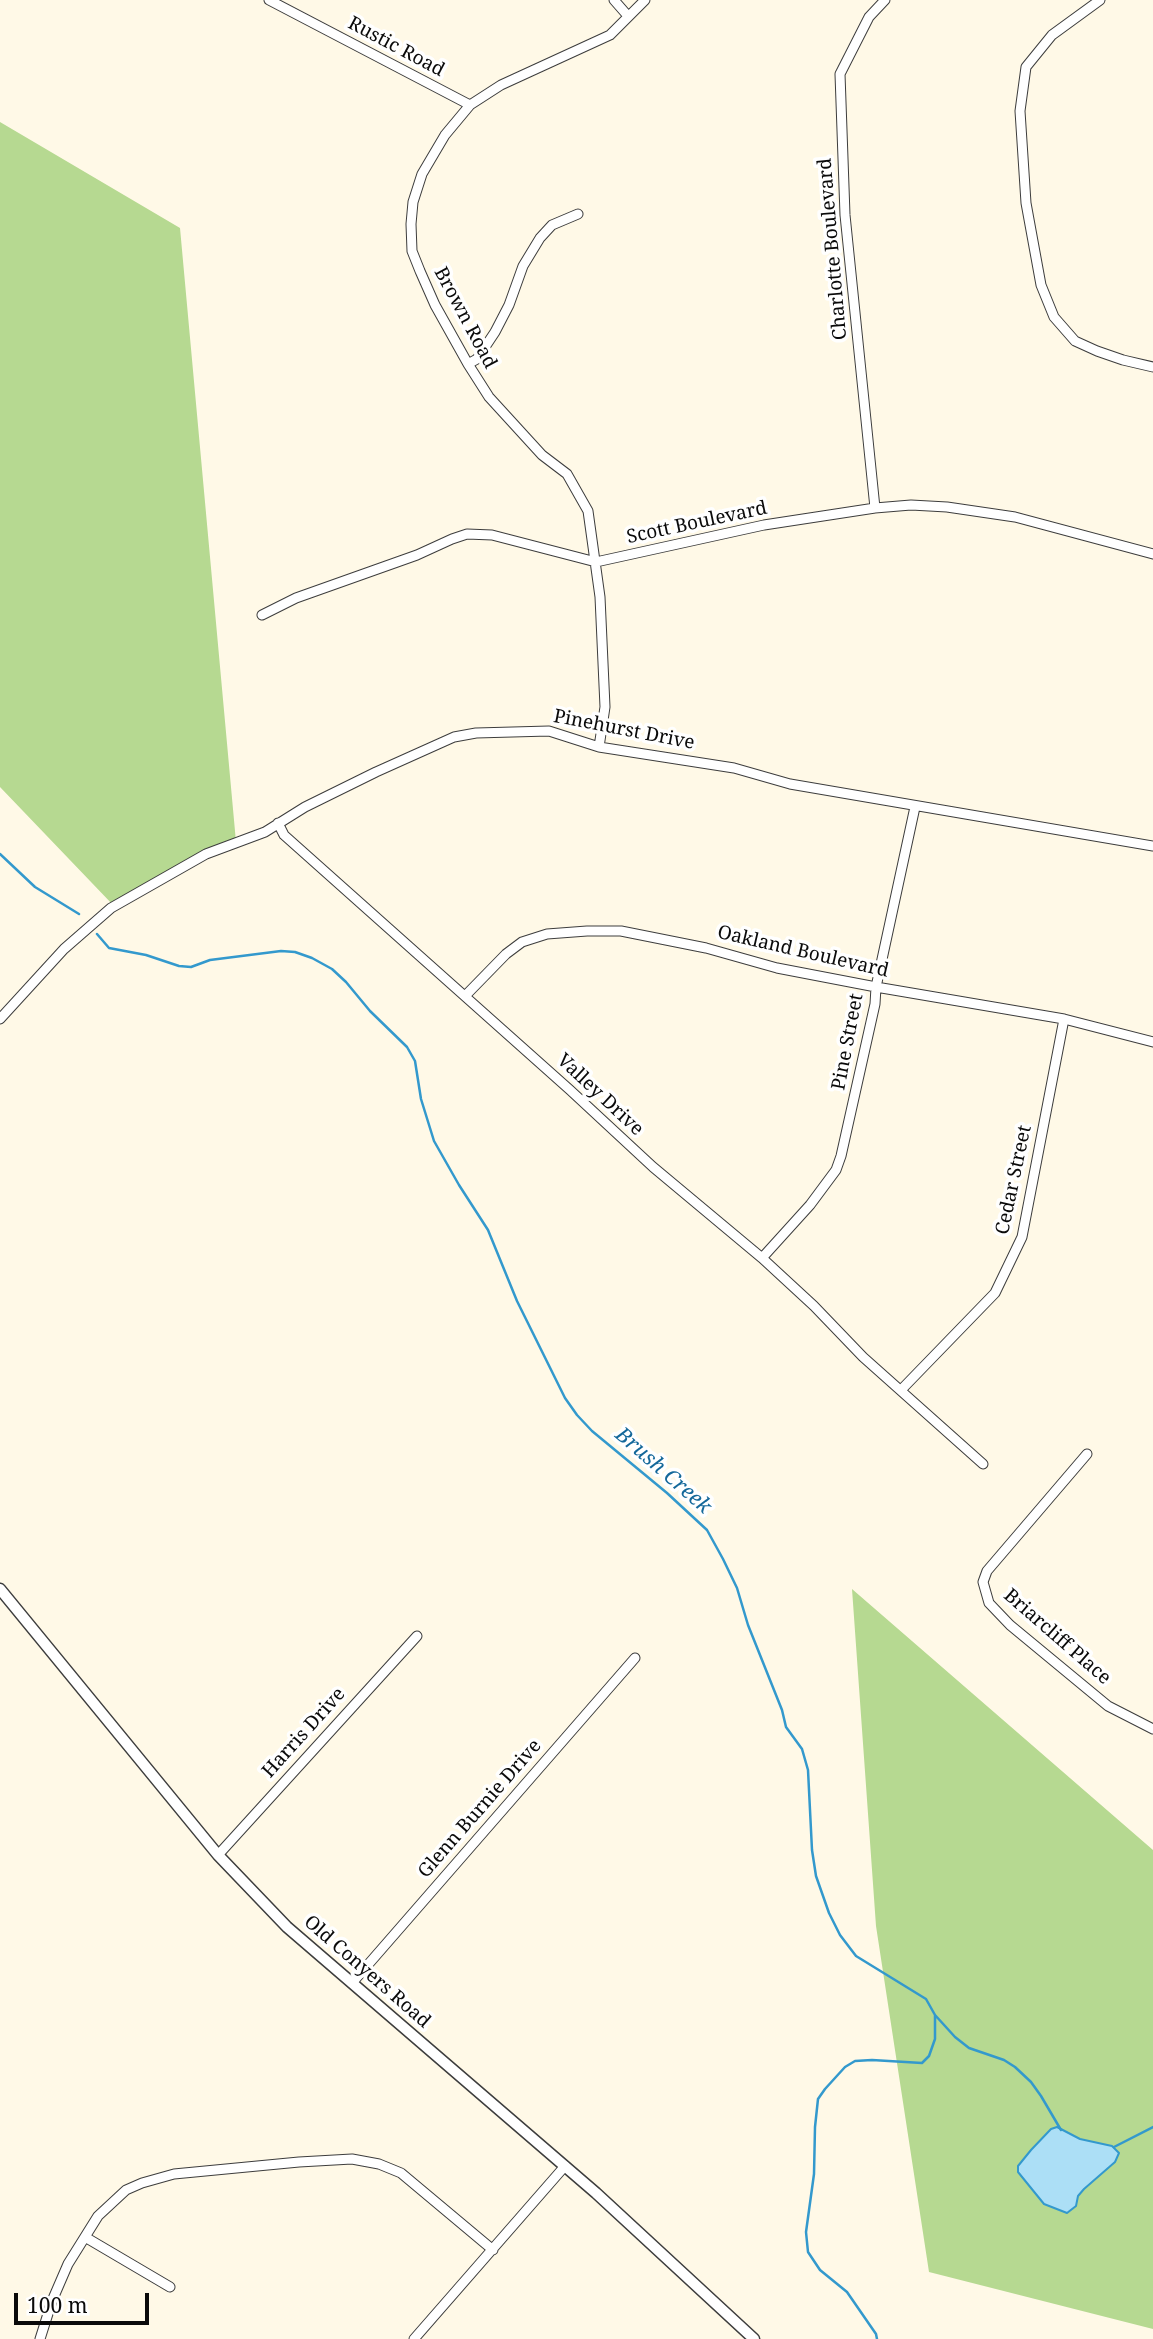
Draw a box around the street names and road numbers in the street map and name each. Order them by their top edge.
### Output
street label: Rustic Road [344,12,448,82]
street label: Charlotte Boulevard [814,157,852,341]
street label: Brown Road [429,263,501,373]
street label: Scott Boulevard [625,497,769,549]
street label: Pinehurst Drive [552,705,696,755]
street label: Oakland Boulevard [715,921,891,983]
street label: Pine Street [827,992,869,1092]
street label: Valley Drive [552,1049,648,1141]
street label: Cedar Street [991,1123,1037,1237]
street label: Briarcliff Place [999,1584,1115,1690]
street label: Harris Drive [258,1683,350,1783]
street label: Glenn Burnie Drive [414,1735,546,1883]
street label: Old Conyers Road [299,1911,435,2033]

